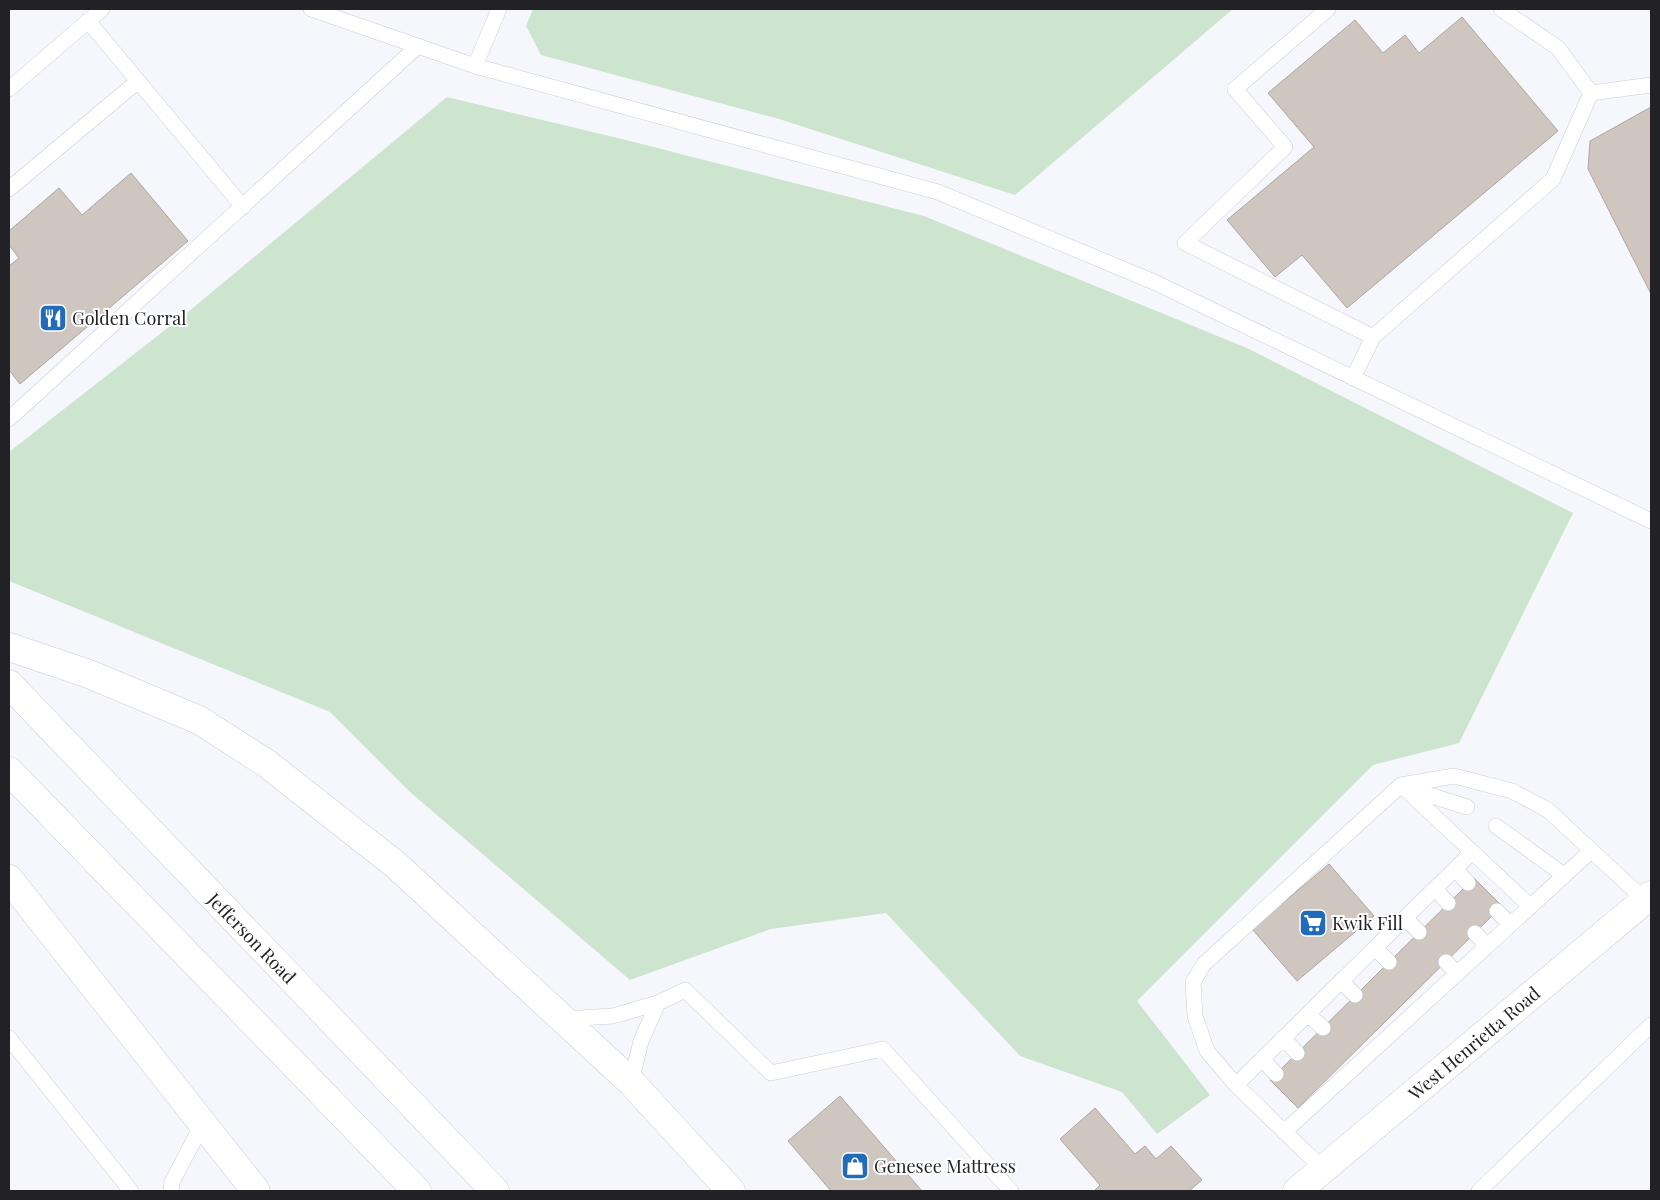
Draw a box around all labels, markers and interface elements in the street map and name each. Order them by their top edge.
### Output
restaurant icon: Golden Corral [38,303,68,333]
place label: Golden Corral [72,306,186,330]
street label: Jefferson Road [202,887,302,989]
supermarket icon: Kwik Fill [1298,908,1328,938]
place label: Kwik Fill [1332,911,1403,935]
street label: West Henrietta Road [1403,981,1545,1106]
shop icon: Genesee Mattress [840,1151,870,1181]
place label: Genesee Mattress [874,1154,1016,1178]

